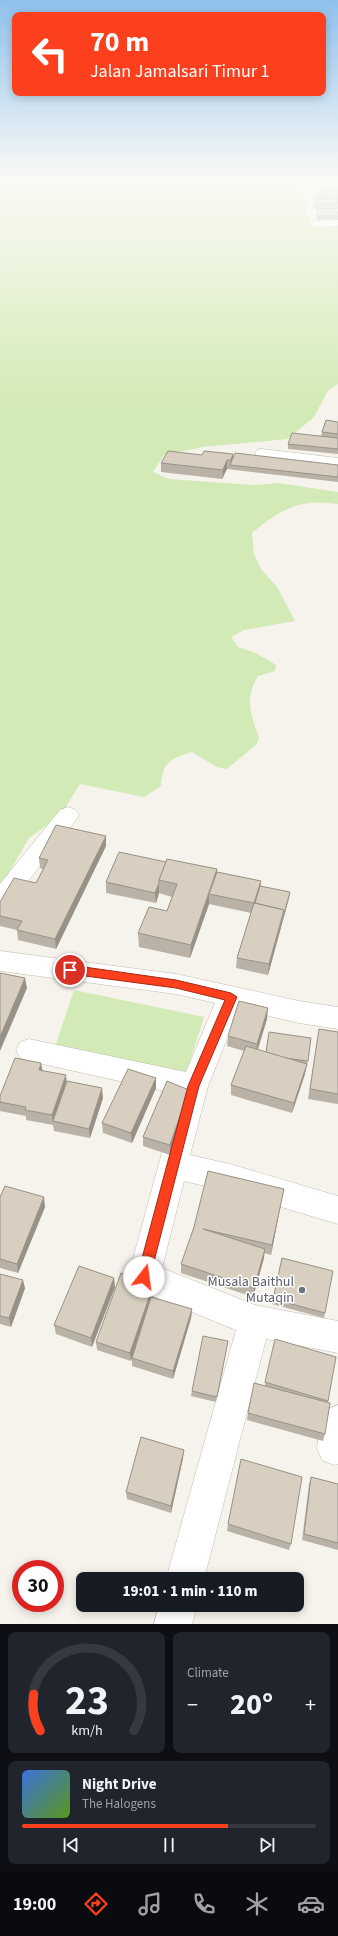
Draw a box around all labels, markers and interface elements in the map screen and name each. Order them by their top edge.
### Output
text: 70 m [90,22,149,62]
icon: left [24,28,76,80]
text: Jalan Jamalsari Timur 1 [90,59,270,84]
pin [53,953,87,987]
icon: arrive [59,959,81,981]
position arrow [123,1256,165,1298]
place label: Musala Baithul Mutaqin [208,1272,294,1308]
marker: Musala Baithul Mutaqin [297,1285,307,1295]
speed limit sign: 30 [12,1560,64,1612]
text: 19:01 · 1 min · 110 m [123,1581,257,1602]
text: Climate [187,1664,229,1682]
text: 23 [65,1670,108,1730]
text: 20° [230,1683,273,1726]
text: − [187,1689,198,1721]
text: + [305,1689,316,1721]
text: km/h [71,1719,102,1740]
text: Night Drive [82,1774,157,1795]
text: The Halogens [82,1795,156,1813]
icon: previous [60,1834,82,1856]
icon: pause [158,1834,180,1856]
icon: next [256,1834,278,1856]
icon: directions [82,1890,110,1918]
icon: music [136,1890,164,1918]
icon: phone [190,1890,218,1918]
icon: climate [243,1890,271,1918]
icon: car [297,1890,325,1918]
text: 19:00 [13,1892,56,1917]

